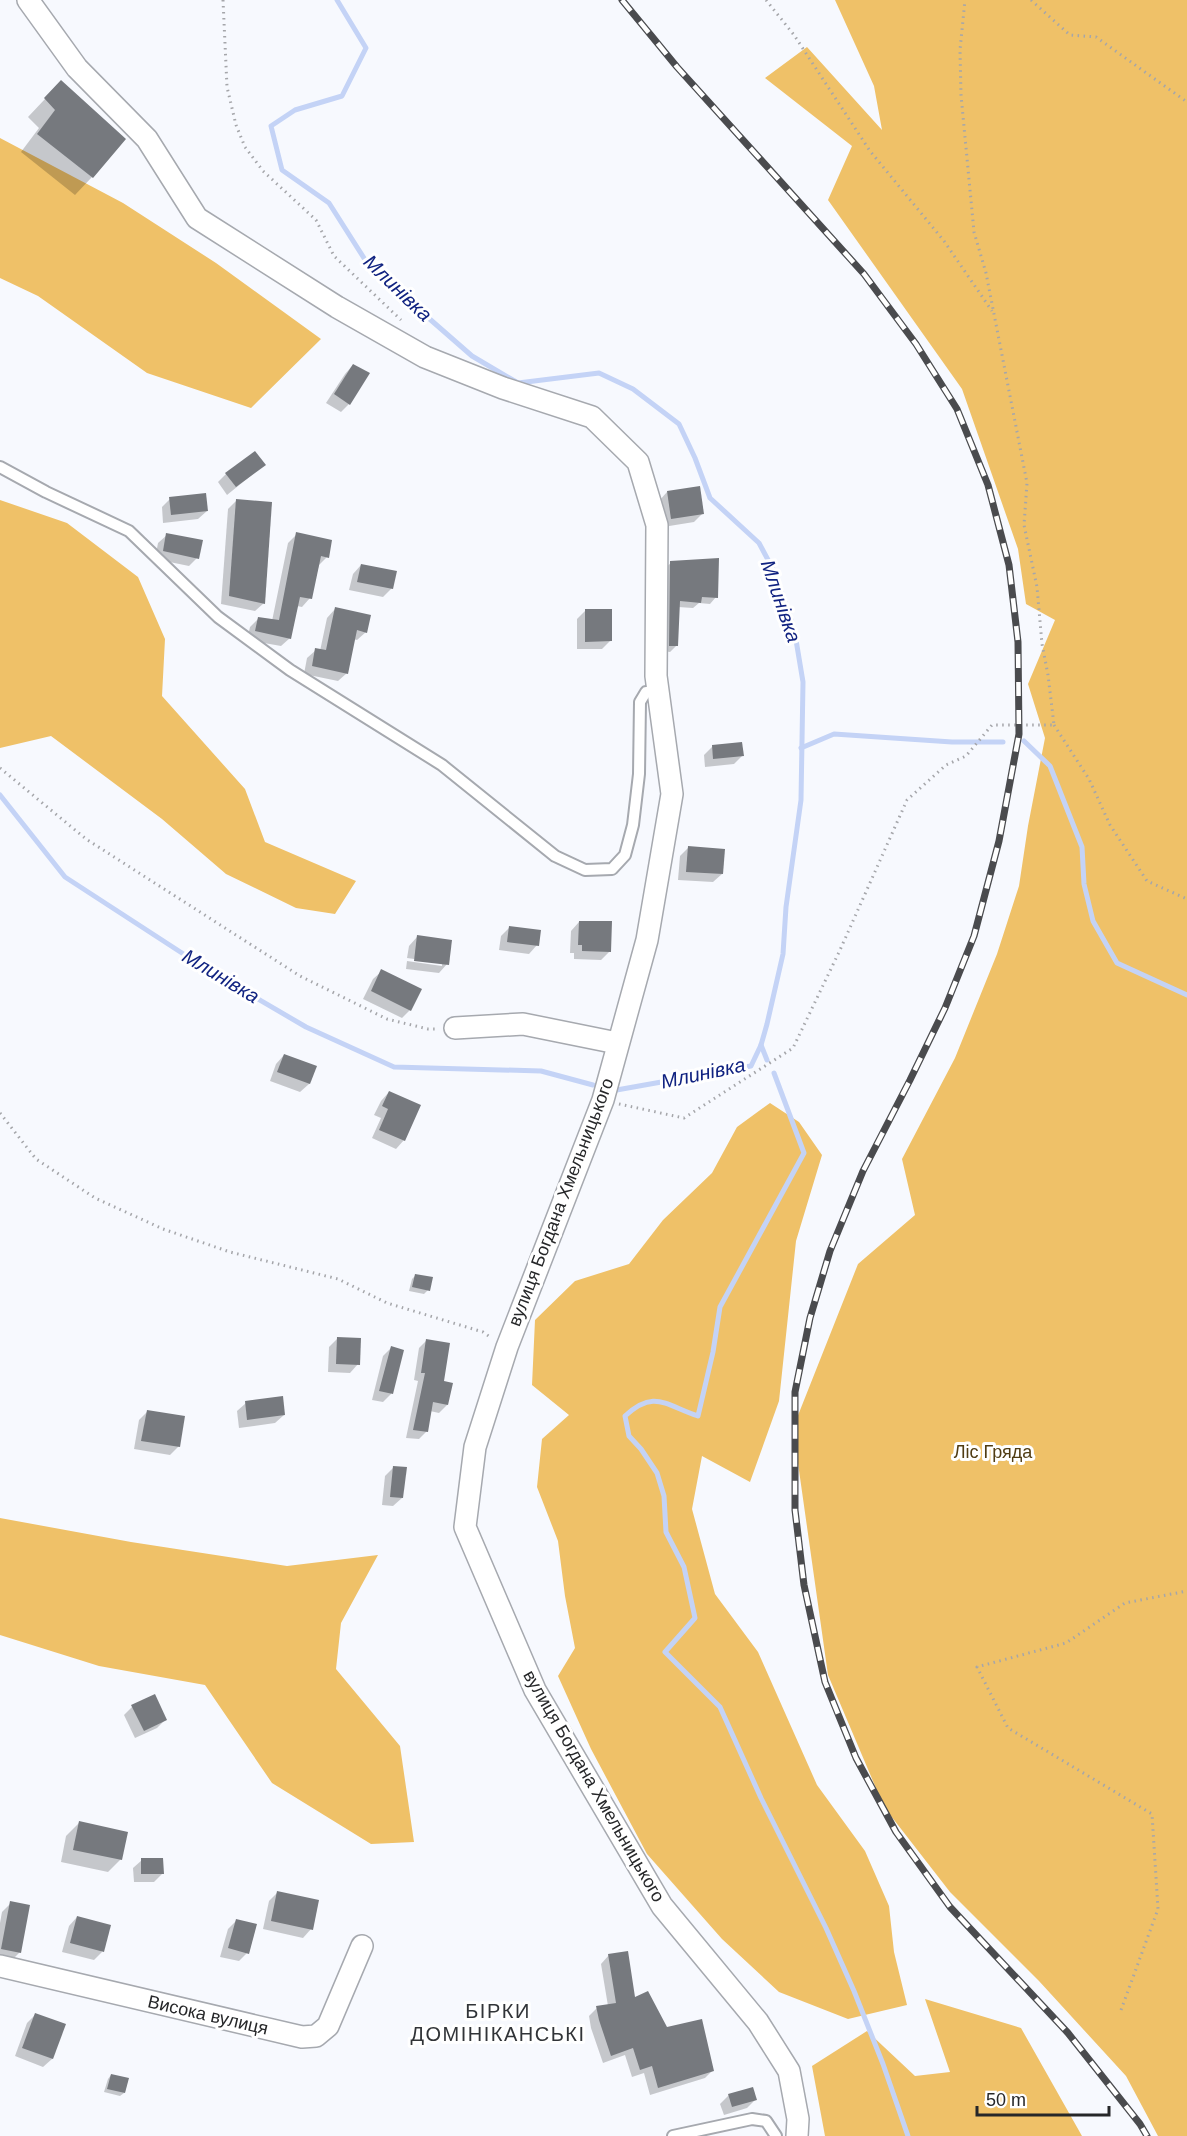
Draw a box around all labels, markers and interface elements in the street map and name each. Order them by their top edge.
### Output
water label: Млинівка [360,250,436,326]
water label: Млинівка [757,557,805,645]
water label: Млинівка [179,945,263,1007]
water label: Млинівка [659,1053,747,1093]
street label: вулиця Богдана Хмельницького [504,1075,618,1329]
park label: Ліс Гряда [954,1442,1033,1462]
street label: вулиця Богдана Хмельницького [519,1667,669,1905]
street label: Висока вулиця [146,1991,270,2039]
district label: БІРКИ ДОМІНІКАНСЬКІ [410,2000,586,2045]
scale bar [977,2079,1109,2117]
text: 50 m [986,2090,1026,2110]

